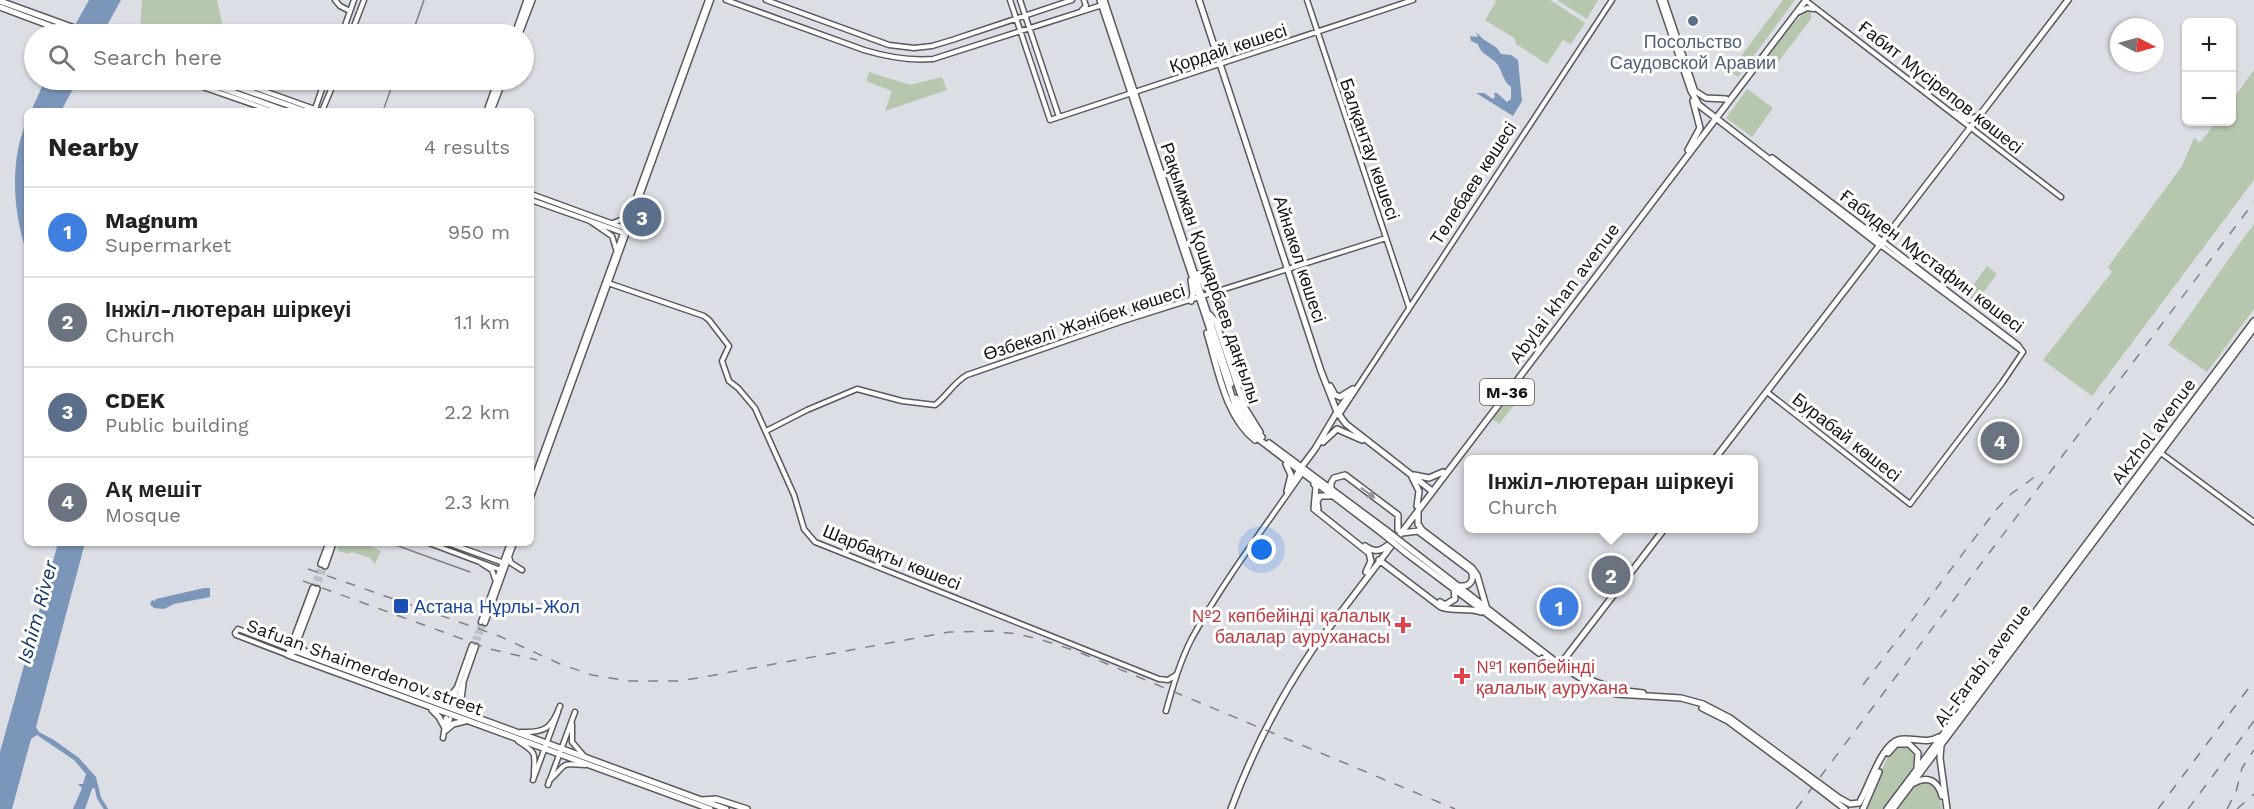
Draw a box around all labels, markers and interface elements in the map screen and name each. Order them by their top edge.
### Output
marker: Посольство Саудовской Аравии [1686,14,1700,28]
street label: Ғабит Мүсірепов көшесі [1854,16,2027,158]
north arrow [2110,18,2164,72]
map controls [2182,18,2236,126]
button: + [2182,18,2236,72]
street label: Қордай көшесі [1167,19,1289,77]
search box [24,24,534,90]
place label: Посольство Саудовской Аравии [1610,31,1776,73]
icon: search [45,41,78,74]
text: Search here [93,45,222,70]
button: − [2182,72,2236,126]
street label: Балқантау көшесі [1336,75,1404,223]
street label: Төлебаев көшесі [1425,118,1521,248]
text: Nearby [48,132,139,162]
text: 4 results [424,135,510,159]
street label: Рақымжан Қошқарбаев даңғылы [1156,140,1266,406]
street label: Ғабиден Мұстафин көшесі [1835,185,2028,337]
street label: Айнакөл көшесі [1270,193,1330,325]
pin: 3 [622,194,662,240]
text: Magnum [105,208,198,233]
street label: Abylai khan avenue [1504,219,1624,367]
text: 1 [63,220,72,244]
text: 950 m [448,220,510,244]
text: Supermarket [105,233,231,257]
street label: Өзбекәлі Жәнібек көшесі [981,279,1187,365]
text: Інжіл-лютеран шіркеуі [105,297,351,322]
text: 2 [62,310,73,334]
text: 1.1 km [454,310,510,334]
text: Church [105,323,175,347]
street label: Akzhol avenue [2106,374,2200,488]
road number: M-36 [1480,379,1534,405]
text: CDEK [105,388,165,413]
street label: Бурабай көшесі [1789,388,1905,486]
text: 3 [62,400,73,424]
text: 2.2 km [444,400,510,424]
text: Public building [105,413,249,437]
pin: 4 [1980,418,2020,464]
popup [1464,455,1758,533]
text: Інжіл-лютеран шіркеуі [1488,469,1734,494]
text: Ақ мешіт [105,477,202,502]
one-way arrow [1360,487,1376,499]
text: 4 [61,490,74,514]
text: 2.3 km [444,490,510,514]
text: Church [1488,495,1558,519]
text: Mosque [105,503,181,527]
street label: Шарбақты көшесі [820,520,964,594]
your location [1247,535,1276,564]
pin: 2 [1592,552,1630,598]
water label: Ishim River [12,557,63,666]
pin: 1 [1540,584,1578,630]
place label: Астана Нұрлы-Жол [414,596,580,617]
marker: Астана Нұрлы-Жол [392,597,410,615]
street label: Al-Farabi avenue [1929,600,2035,730]
place label: №2 көпбейінді қалалық балалар ауруханасы [1192,605,1390,647]
street label: Safuan Shaimerdenov street [244,614,487,720]
marker: №2 көпбейінді қалалық балалар ауруханасы [1394,616,1412,634]
place label: №1 көпбейінді қалалық аурухана [1476,656,1629,698]
marker: №1 көпбейінді қалалық аурухана [1453,667,1471,685]

